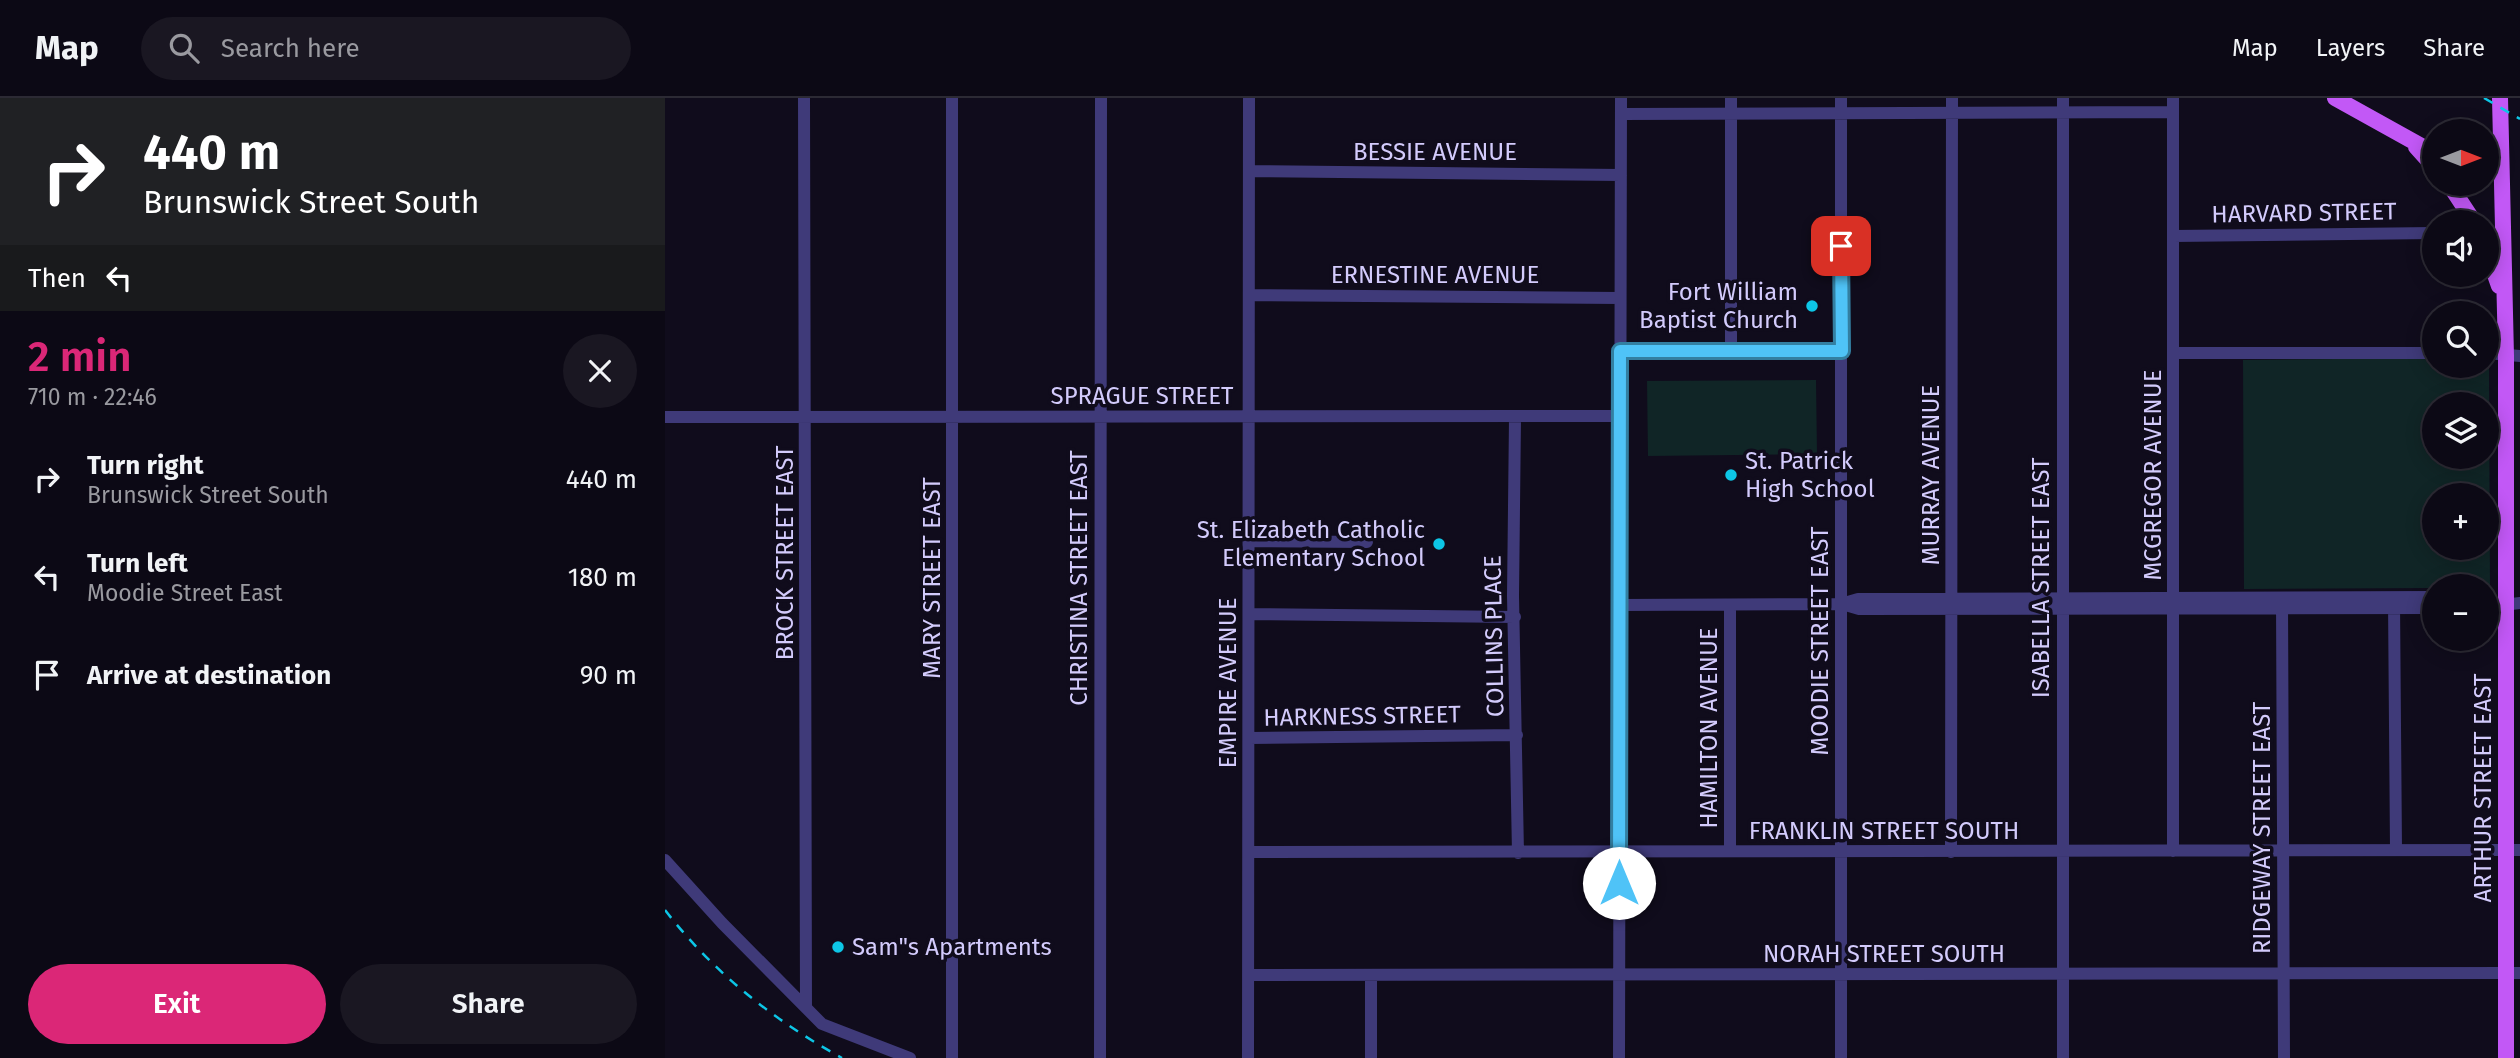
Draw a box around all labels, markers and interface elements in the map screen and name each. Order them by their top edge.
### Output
search box [141,17,631,80]
text: Map [35,28,99,68]
icon: search [165,29,203,67]
text: Search here [221,33,360,64]
text: Map [2232,34,2278,62]
text: Layers [2316,34,2385,62]
text: Share [2423,34,2485,62]
north arrow [2422,119,2499,196]
map controls [2422,119,2499,651]
text: 440 m [143,123,280,182]
icon: right [28,126,119,217]
street label: BESSIE AVENUE [1353,138,1517,166]
text: Brunswick Street South [143,183,479,221]
street label: HARVARD STREET [2211,197,2397,229]
button: sound [2422,210,2499,287]
pin [1811,216,1871,276]
icon: arrive [1822,227,1860,265]
icon: left [100,259,138,297]
street label: ERNESTINE AVENUE [1331,261,1539,289]
text: Then [28,263,86,294]
place label: Fort William Baptist Church [1639,278,1798,334]
marker: Fort William Baptist Church [1804,298,1820,314]
button: search [2422,301,2499,378]
text: 2 min [28,332,132,382]
button: close [563,334,637,408]
street label: MCGREGOR AVENUE [2139,370,2167,580]
street label: SPRAGUE STREET [1051,382,1234,410]
text: 710 m · 22:46 [28,383,157,411]
street label: MURRAY AVENUE [1917,385,1945,565]
button: layers [2422,392,2499,469]
street label: BROCK STREET EAST [771,445,799,660]
place label: St. Patrick High School [1745,447,1875,503]
text: Turn right [87,450,204,481]
street label: CHRISTINA STREET EAST [1065,450,1093,706]
street label: ISABELLA STREET EAST [2027,457,2055,698]
icon: right [28,460,66,498]
text: 440 m [566,464,637,495]
marker: St. Patrick High School [1723,467,1739,483]
street label: MARY STREET EAST [918,477,946,679]
text: Brunswick Street South [87,481,329,509]
button: + [2422,483,2499,560]
place label: St. Elizabeth Catholic Elementary School [1197,516,1425,572]
street label: MOODIE STREET EAST [1806,526,1834,755]
marker: St. Elizabeth Catholic Elementary School [1431,536,1447,552]
text: Turn left [87,548,188,579]
street label: COLLINS PLACE [1479,555,1509,717]
icon: left [28,558,66,596]
text: 180 m [568,562,637,593]
button: − [2422,574,2499,651]
text: Moodie Street East [87,579,282,607]
street label: EMPIRE AVENUE [1214,598,1242,768]
street label: HAMILTON AVENUE [1695,627,1723,829]
icon: arrive [28,656,66,694]
text: Arrive at destination [87,660,331,691]
text: 90 m [580,660,637,691]
street label: ARTHUR STREET EAST [2469,673,2497,902]
street label: HARKNESS STREET [1263,700,1462,732]
street label: RIDGEWAY STREET EAST [2248,701,2276,954]
street label: FRANKLIN STREET SOUTH [1749,817,2019,845]
position arrow [1582,846,1656,920]
place label: Sam"s Apartments [852,933,1052,961]
marker: Sam"s Apartments [830,939,846,955]
street label: NORAH STREET SOUTH [1763,940,2005,968]
button: Exit [28,964,326,1044]
button: Share [340,964,637,1044]

